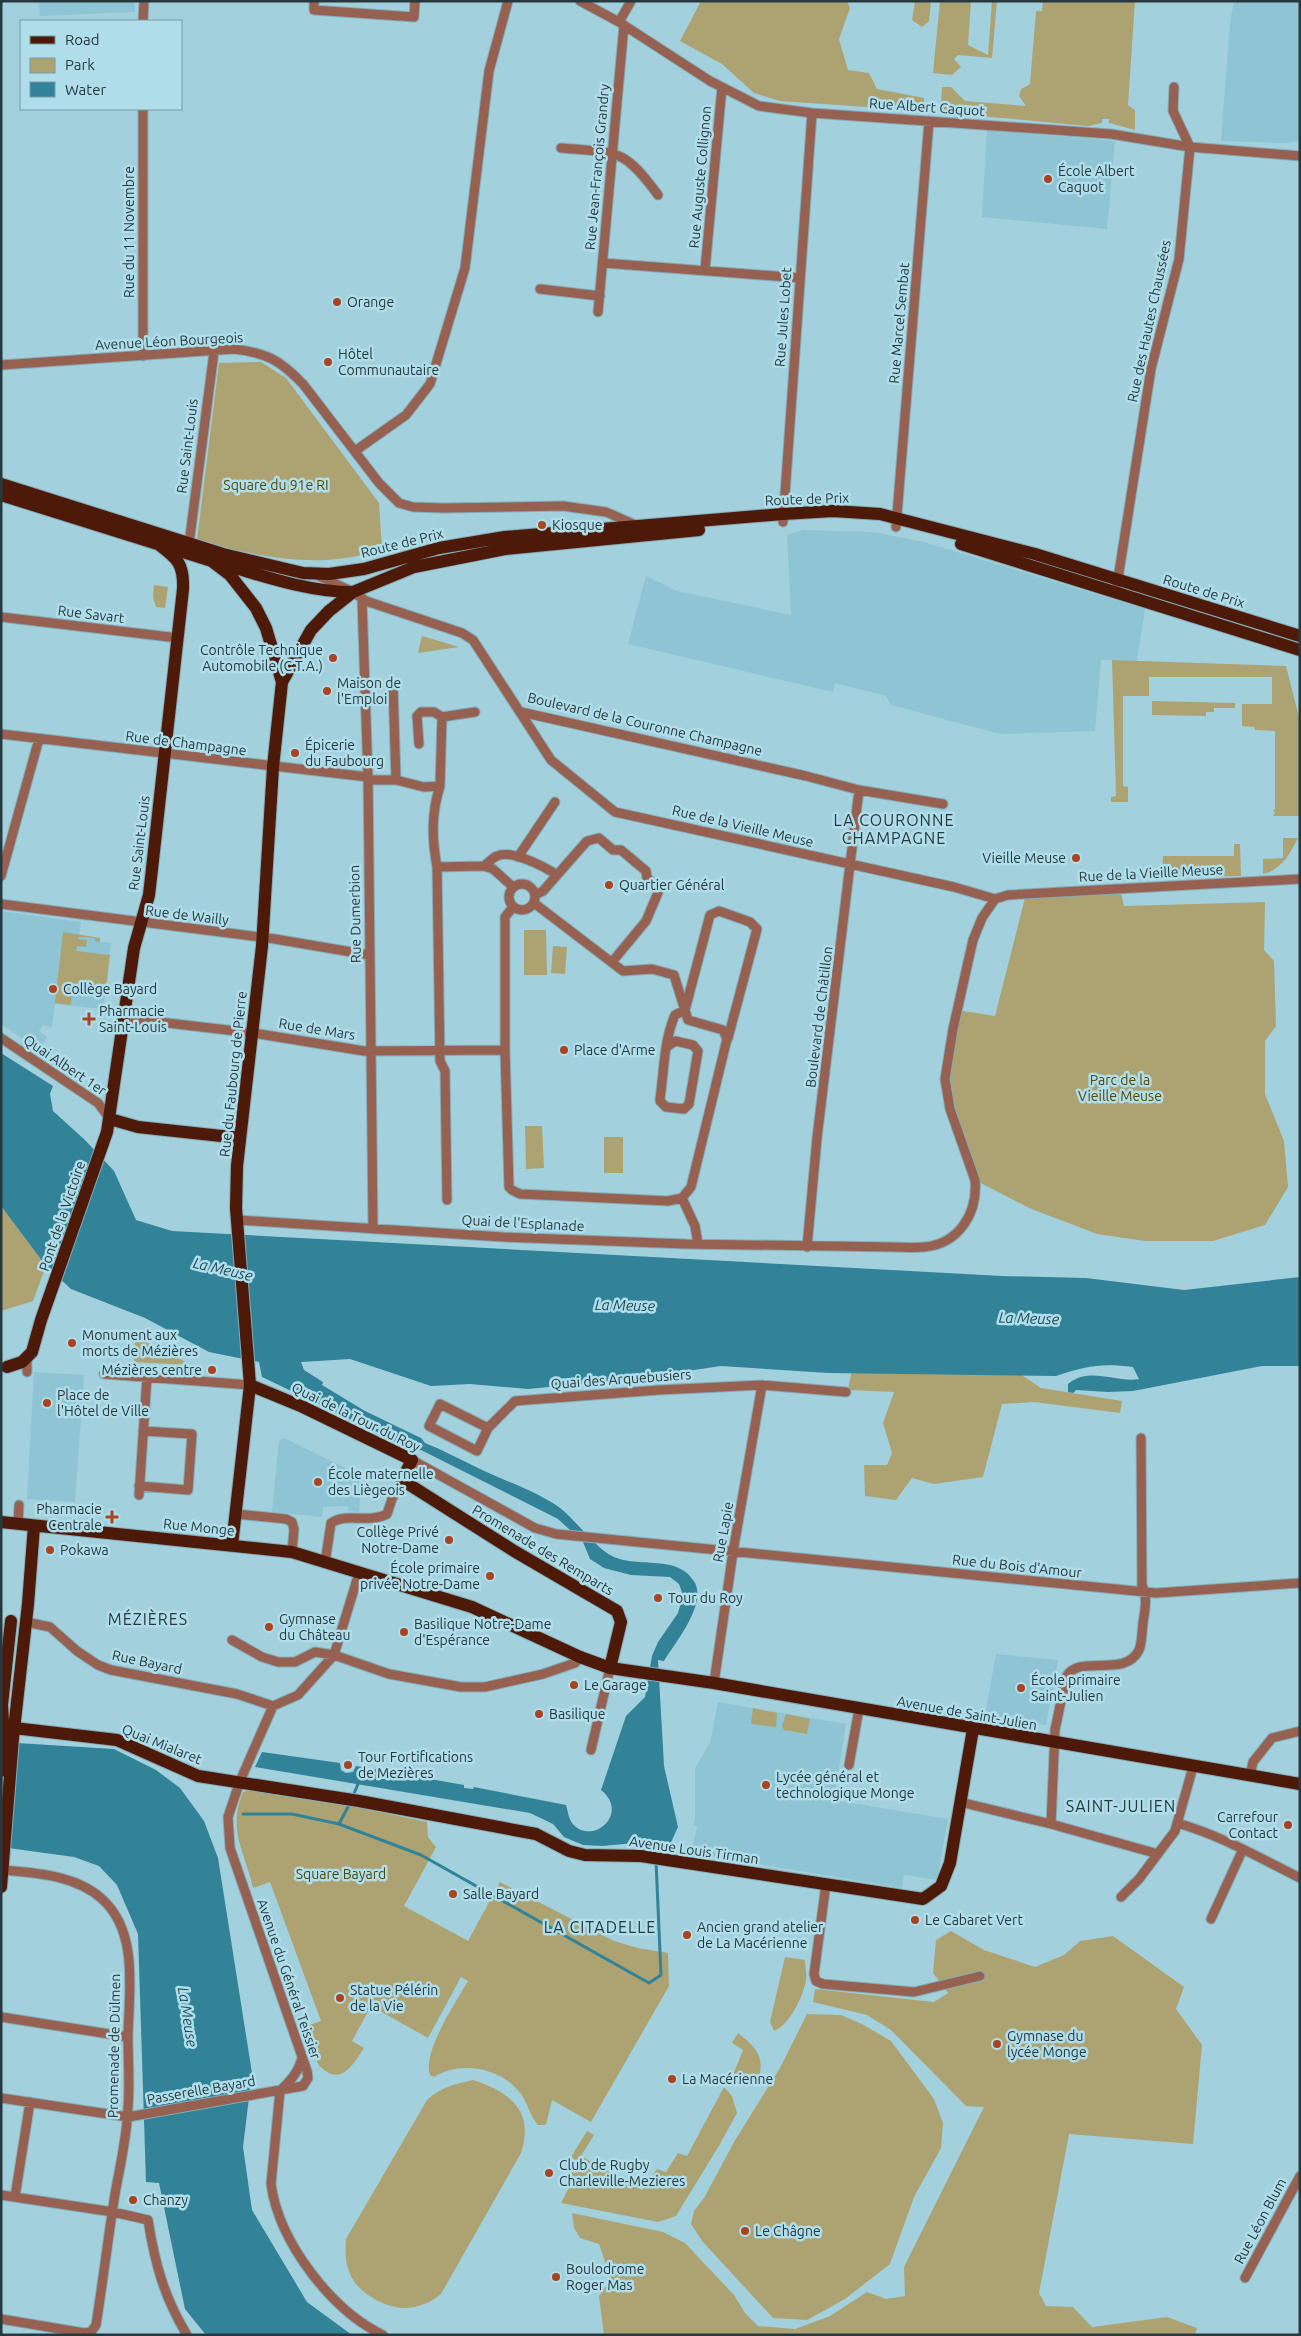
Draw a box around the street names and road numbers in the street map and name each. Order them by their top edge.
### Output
street label: Rue Jean-François Grandry [582,83,612,251]
street label: Rue Albert Caquot [869,95,986,119]
street label: Rue Auguste Collignon [686,105,714,249]
street label: Rue du 11 Novembre [121,166,137,298]
street label: Rue des Hautes Chaussées [1124,238,1174,404]
street label: Rue Marcel Sembat [886,261,912,384]
street label: Rue Jules Lobet [772,266,795,367]
street label: Avenue Léon Bourgeois [94,329,244,353]
street label: Rue Saint-Louis [173,398,201,494]
street label: Route de Prix [764,490,850,508]
street label: Route de Prix [359,525,445,561]
street label: Route de Prix [1161,571,1247,611]
street label: Rue Savart [57,602,126,626]
street label: Boulevard de la Couronne Champagne [526,689,764,759]
street label: Rue de Champagne [125,728,247,758]
street label: Rue Saint-Louis [125,795,153,891]
street label: Rue de la Vieille Meuse [671,802,815,850]
street label: Rue de la Vieille Meuse [1078,861,1224,885]
street label: Rue Dumerbion [346,865,364,963]
street label: Rue de Wailly [144,902,230,928]
street label: Boulevard de Châtillon [802,945,836,1089]
street label: Rue du Faubourg de Pierre [216,990,250,1158]
street label: Rue de Mars [277,1015,357,1043]
street label: Quai Albert 1er [21,1031,110,1099]
street label: Pont de la Victoire [36,1159,88,1273]
street label: Quai de l'Esplanade [461,1212,585,1234]
street label: Quai des Arquebusiers [550,1366,692,1392]
street label: Quai de la Tour du Roy [289,1379,423,1455]
street label: Rue Lapie [710,1500,736,1564]
street label: Promenade des Remparts [469,1501,617,1599]
street label: Rue Monge [162,1515,236,1539]
street label: Rue du Bois d'Amour [951,1551,1083,1581]
street label: Rue Bayard [111,1647,183,1677]
street label: Avenue de Saint-Julien [896,1693,1038,1733]
street label: Quai Mialaret [120,1721,205,1767]
street label: Avenue Louis Tirman [628,1833,760,1867]
street label: Avenue du Général Teissier [254,1897,324,2062]
street label: Promenade de Dülmen [105,1974,123,2118]
street label: Passerelle Bayard [145,2073,257,2107]
street label: Rue Léon Blum [1231,2176,1289,2266]

